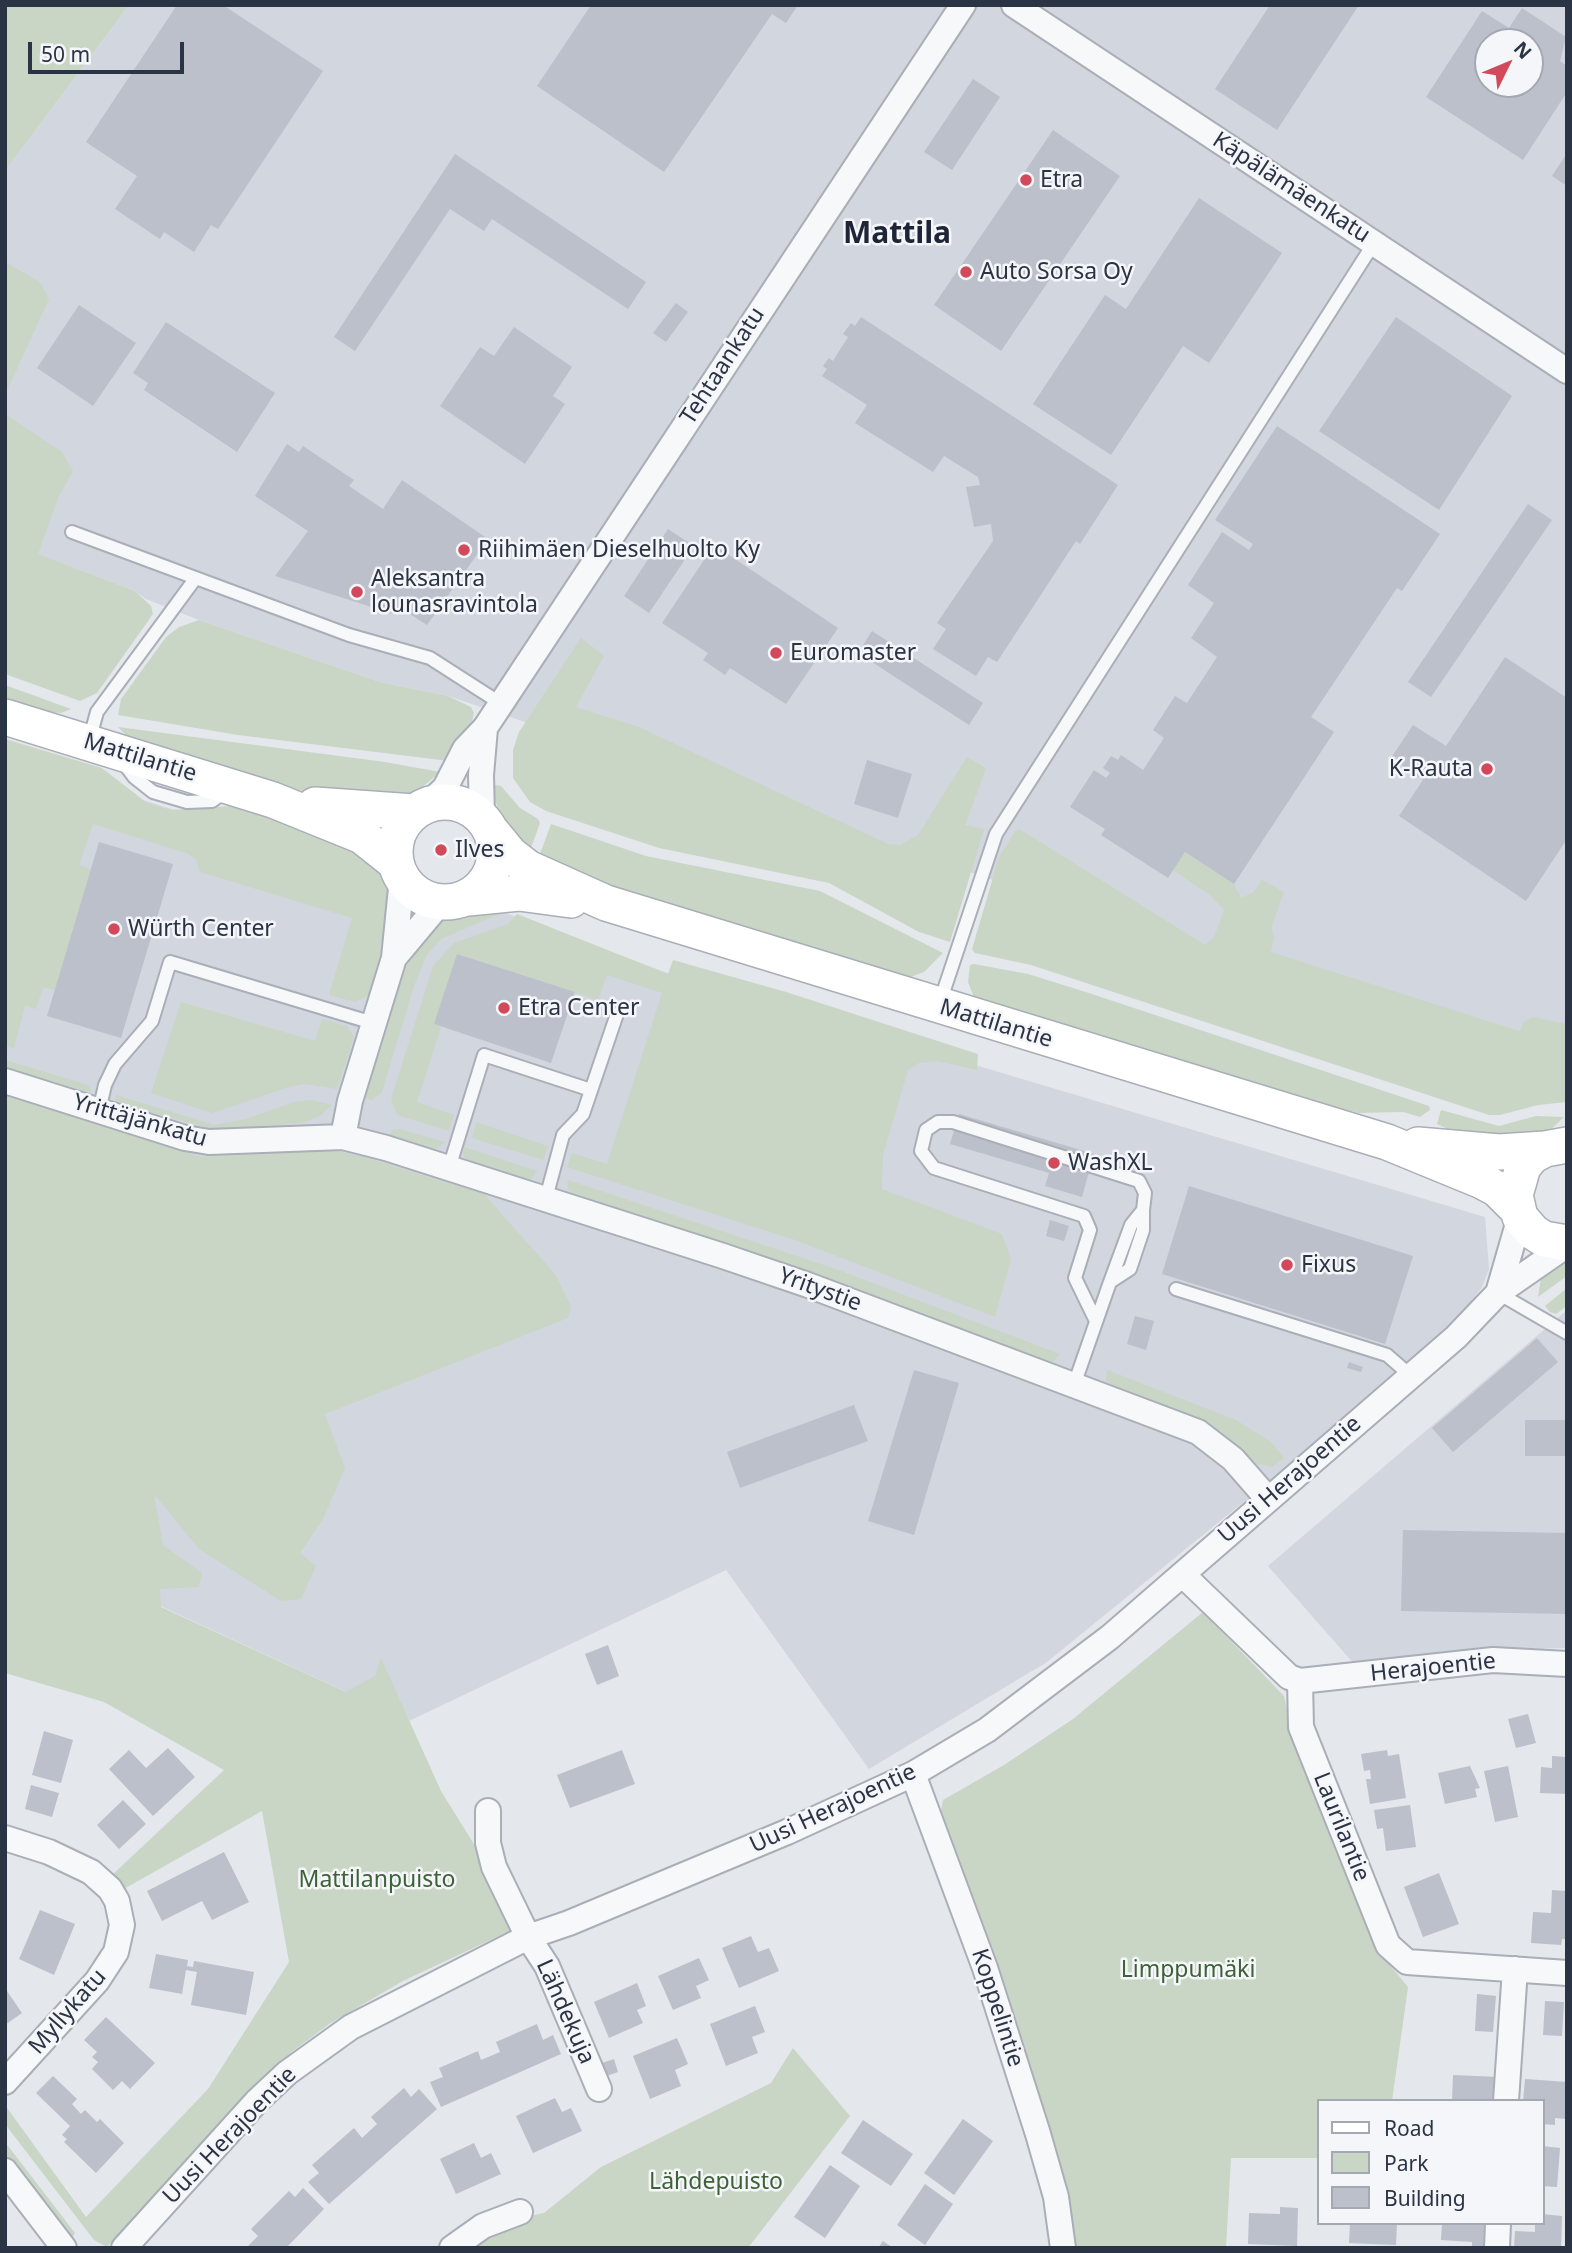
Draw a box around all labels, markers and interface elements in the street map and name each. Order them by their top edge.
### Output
scale bar [32,28,187,72]
north arrow [1474,28,1544,98]
text: N [1508,36,1538,65]
text: 50 m [41,40,90,68]
street label: Käpälämäenkatu [1207,127,1375,249]
place label: Etra [1040,166,1083,194]
marker: Etra [1018,172,1034,188]
district label: Mattila [843,216,951,252]
place label: Auto Sorsa Oy [980,258,1133,286]
marker: Auto Sorsa Oy [958,264,974,280]
street label: Tehtaankatu [675,302,771,430]
place label: Riihimäen Dieselhuolto Ky [478,536,760,564]
marker: Riihimäen Dieselhuolto Ky [456,542,472,558]
place label: Aleksantra lounasravintola [371,565,538,619]
marker: Aleksantra lounasravintola [349,584,365,600]
place label: Euromaster [790,639,916,667]
marker: Euromaster [768,645,784,661]
street label: Mattilantie [80,728,200,788]
place label: K-Rauta [1389,755,1473,783]
marker: K-Rauta [1479,761,1495,777]
place label: Ilves [455,836,504,864]
marker: Ilves [433,842,449,858]
place label: Würth Center [128,915,274,943]
marker: Würth Center [106,921,122,937]
place label: Etra Center [518,994,640,1022]
street label: Mattilantie [936,994,1056,1054]
marker: Etra Center [496,1000,512,1016]
street label: Yrittäjänkatu [70,1089,210,1153]
place label: WashXL [1068,1149,1153,1177]
marker: WashXL [1046,1155,1062,1171]
place label: Fixus [1301,1251,1356,1279]
marker: Fixus [1279,1257,1295,1273]
street label: Yritystie [775,1262,865,1318]
street label: Uusi Herajoentie [1213,1410,1367,1550]
street label: Herajoentie [1369,1648,1497,1688]
street label: Uusi Herajoentie [746,1758,920,1860]
street label: Laurilantie [1307,1769,1375,1885]
park label: Mattilanpuisto [299,1866,455,1894]
street label: Koppelintie [965,1945,1029,2071]
street label: Lähdekuja [530,1955,600,2069]
park label: Limppumäki [1121,1956,1255,1984]
street label: Myllykatu [24,1964,112,2060]
street label: Uusi Herajoentie [157,2062,303,2210]
legend [1316,2099,1544,2225]
text: Road [1384,2114,1434,2142]
text: Park [1384,2149,1428,2177]
park label: Lähdepuisto [649,2168,783,2196]
text: Building [1384,2184,1466,2212]

